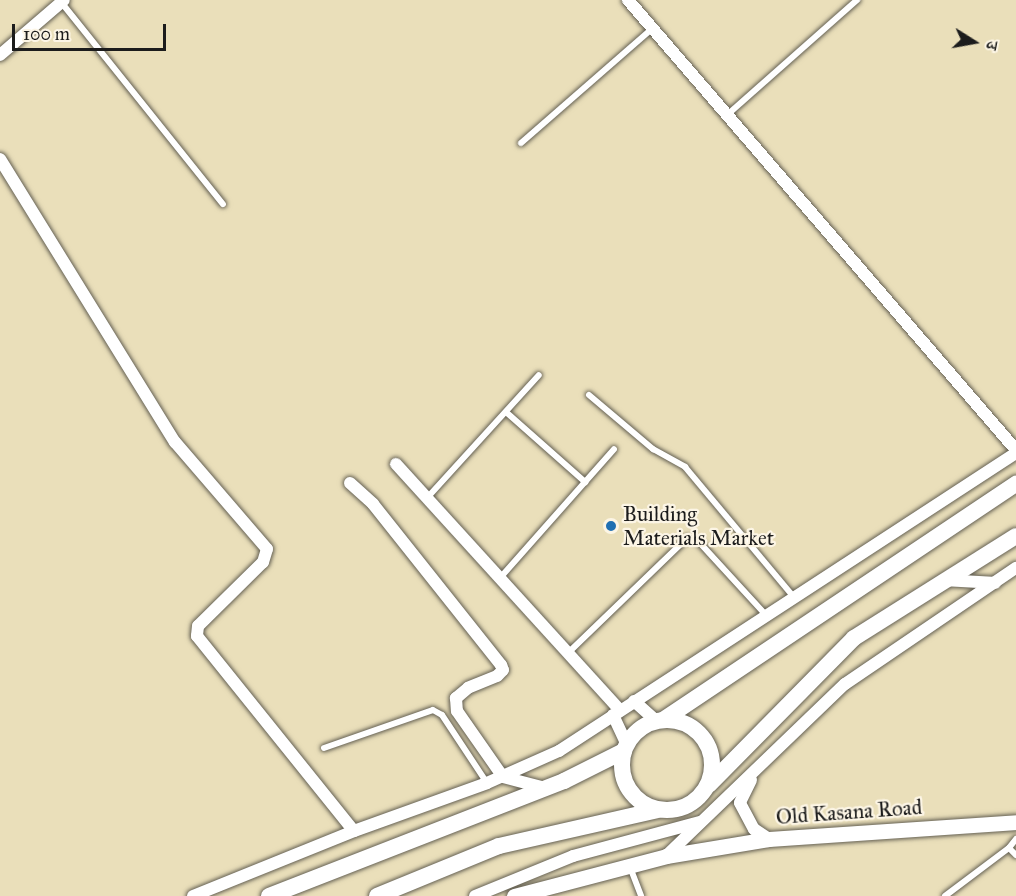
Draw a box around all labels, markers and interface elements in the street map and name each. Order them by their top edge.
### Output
scale bar [15,12,170,50]
north arrow [944,12,1004,72]
text: 100 m [23,23,70,45]
text: उ [982,40,1002,51]
place label: Building Materials Market [623,501,774,551]
marker: Building Materials Market [604,519,618,533]
street label: Old Kasana Road [775,794,923,830]

